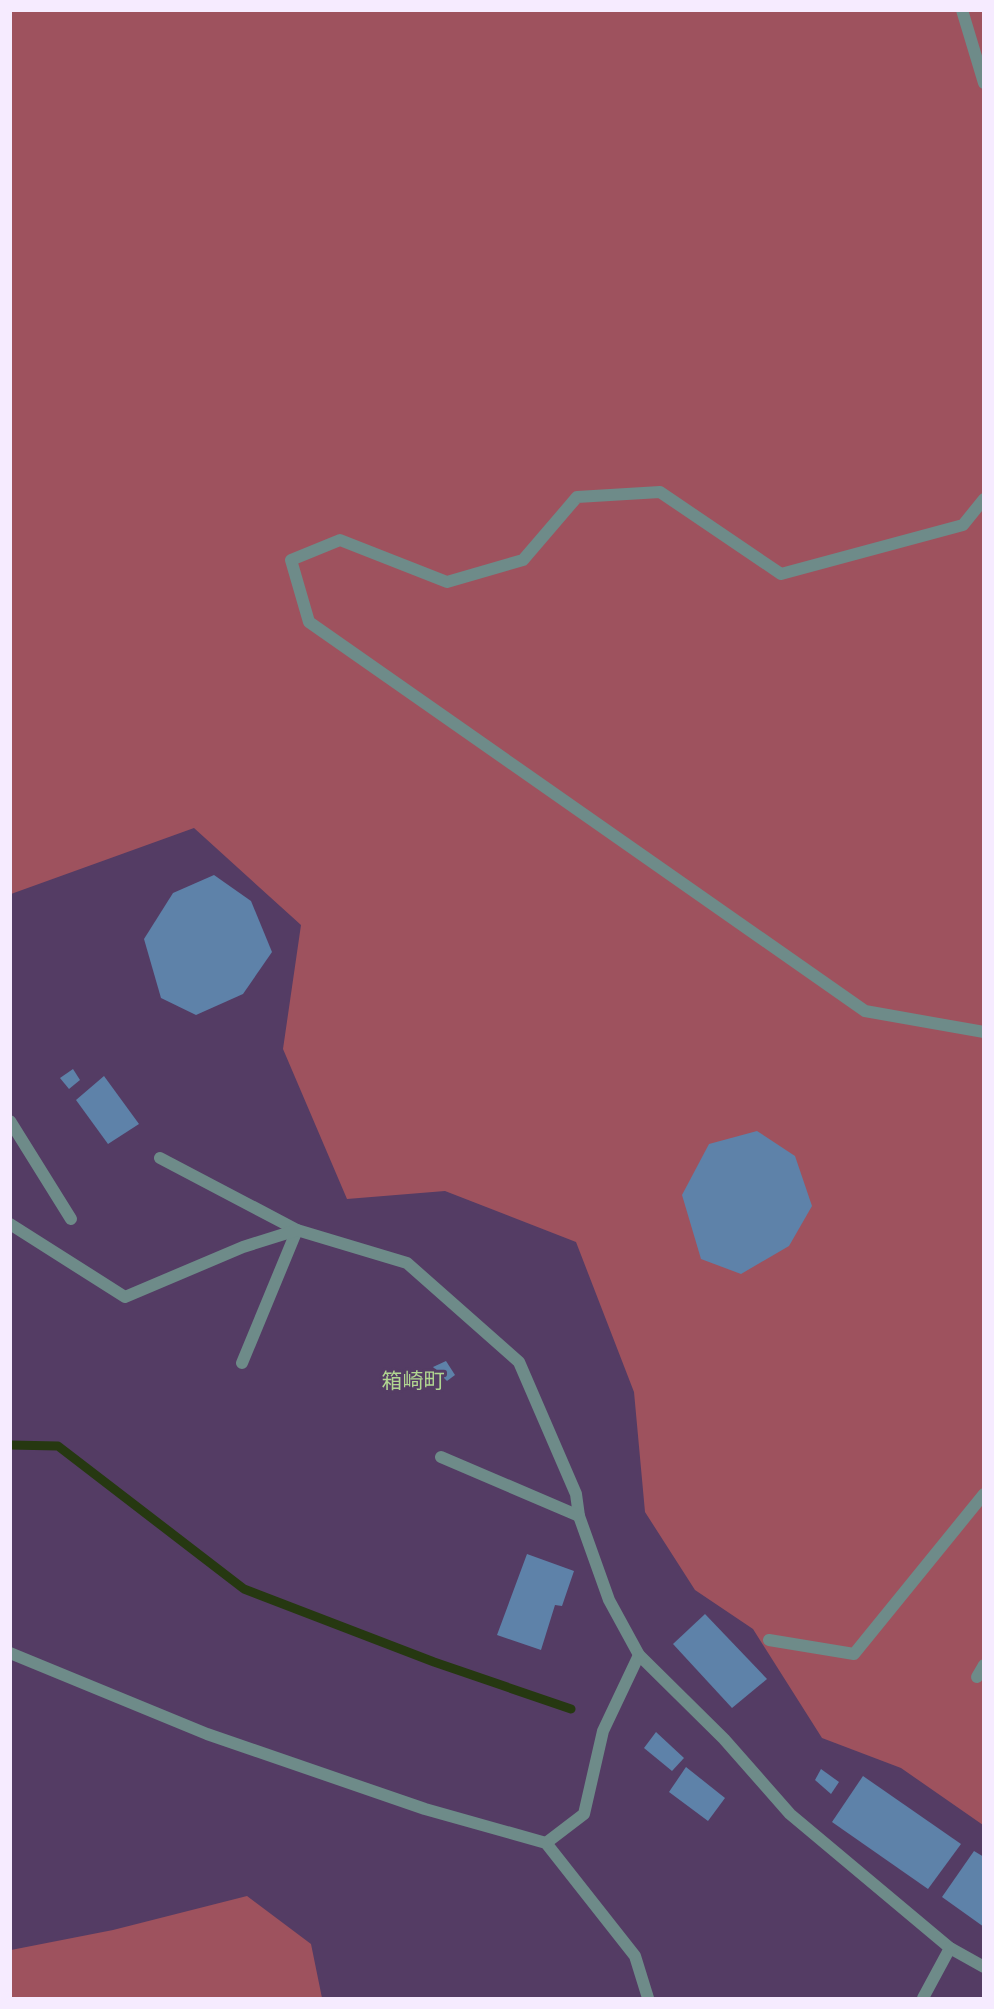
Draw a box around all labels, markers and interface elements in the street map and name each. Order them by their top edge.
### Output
district label: 箱崎町 [382,1369,445,1394]

